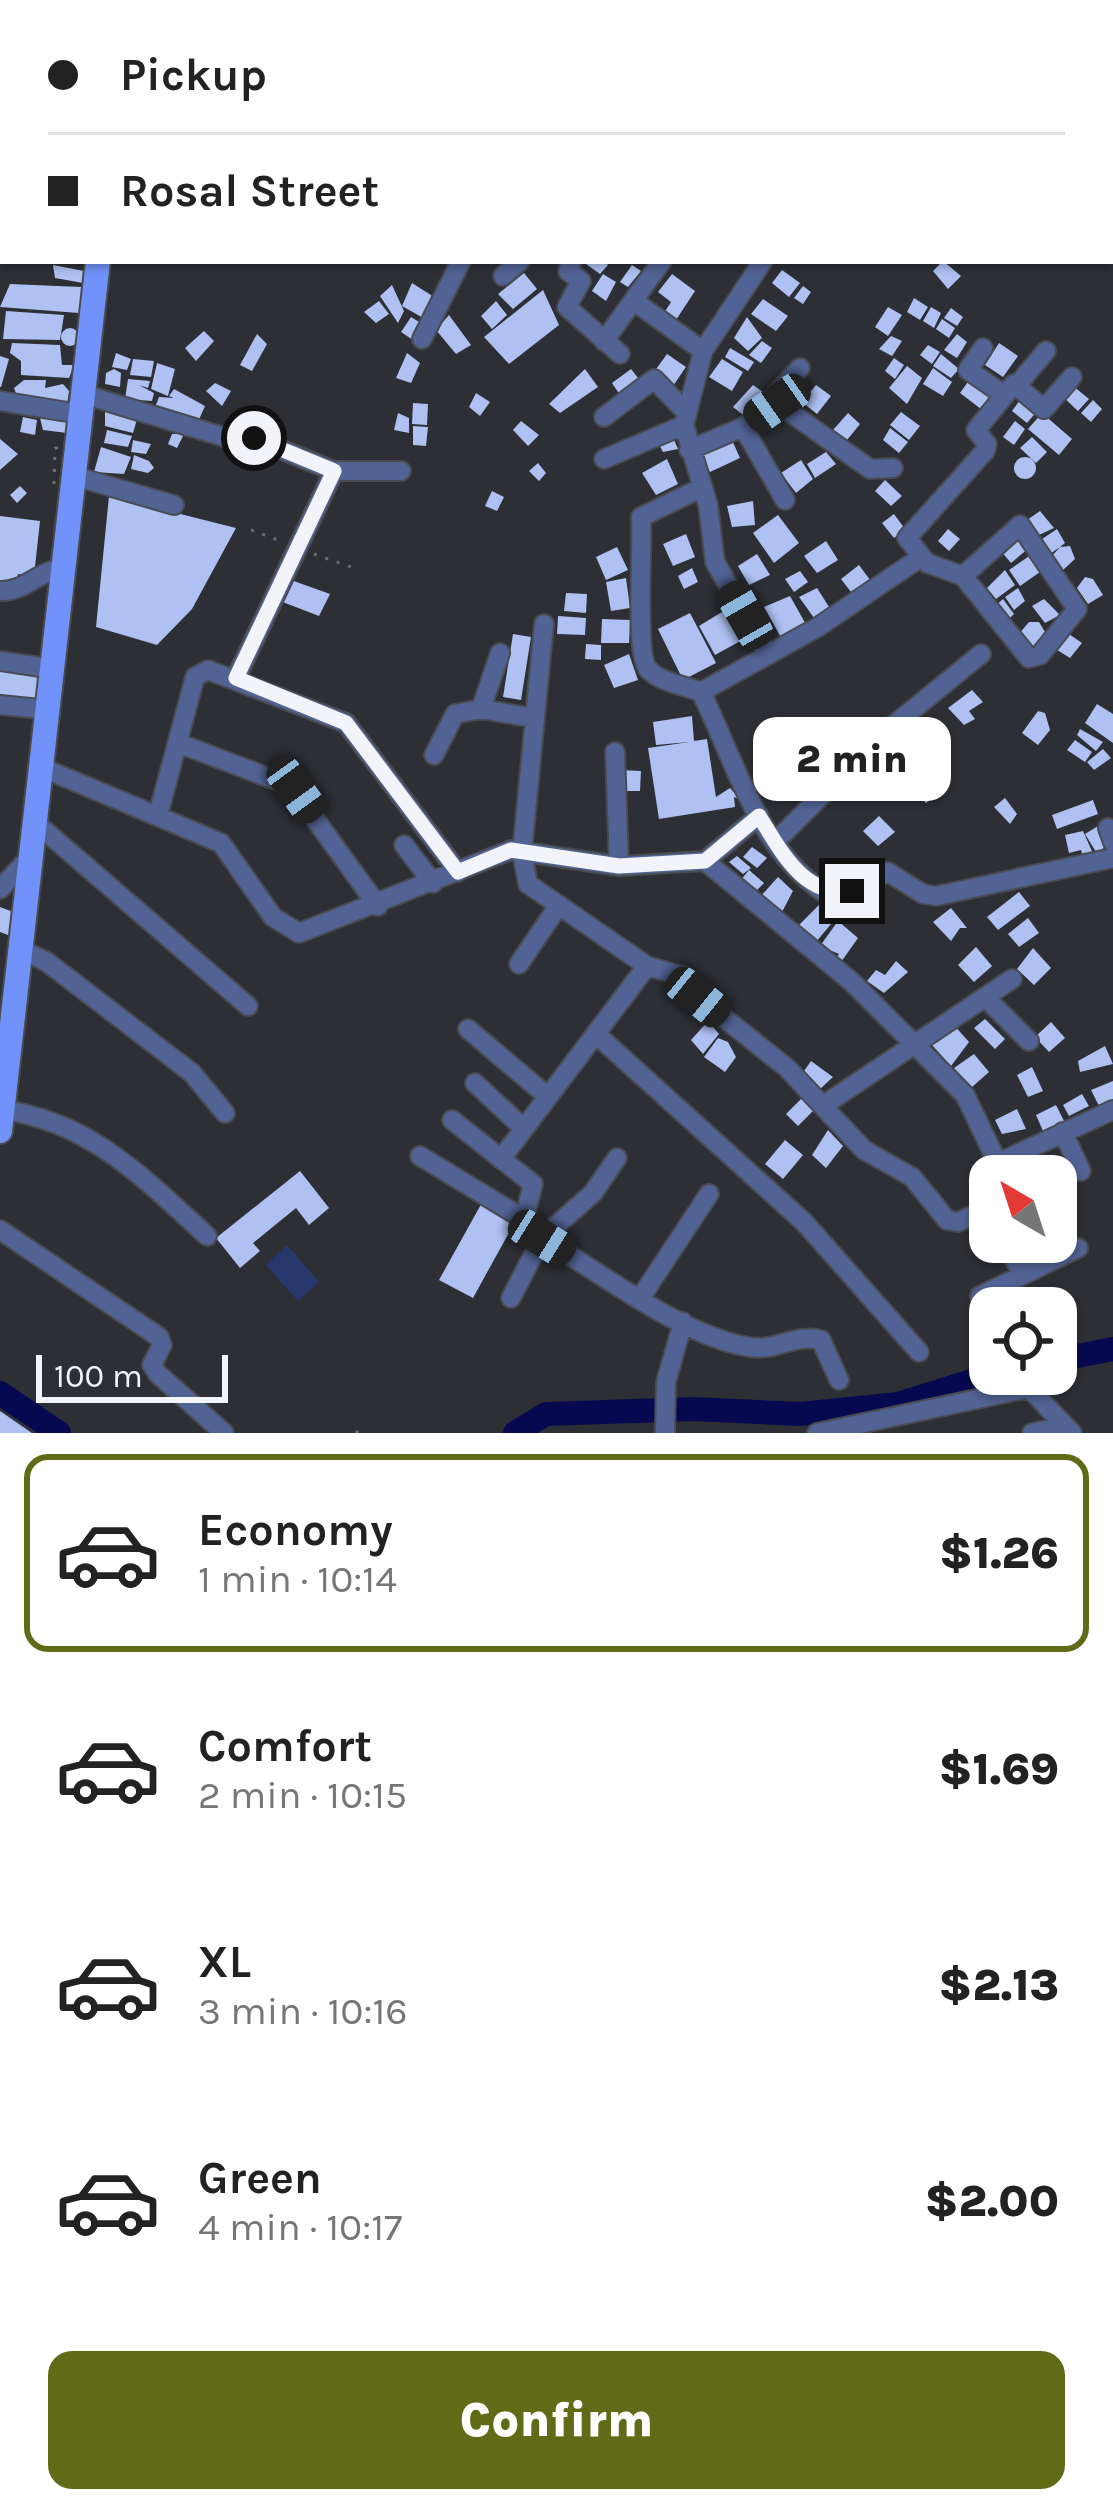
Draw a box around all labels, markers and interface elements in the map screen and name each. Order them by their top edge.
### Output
text: Pickup [120,49,267,101]
text: Rosal Street [120,165,379,217]
car [737,368,817,438]
route start [227,411,281,465]
car [711,575,779,655]
callout: 2 min [753,717,951,801]
text: 2 min [796,736,908,782]
car [260,750,332,830]
route end [825,864,879,918]
car [659,960,737,1034]
north arrow [969,1155,1077,1263]
map controls [969,1155,1077,1395]
car [502,1204,582,1272]
button: locate [969,1287,1077,1395]
scale bar [36,1349,228,1402]
text: 100 m [54,1357,143,1395]
icon: car [54,1499,162,1607]
text: Economy [198,1504,393,1556]
text: $1.26 [939,1527,1059,1579]
text: 1 min · 10:14 [198,1556,397,1602]
icon: car [54,1715,162,1823]
text: Comfort [198,1720,372,1772]
text: $1.69 [939,1743,1059,1795]
text: 2 min · 10:15 [198,1772,407,1818]
icon: car [54,1931,162,2039]
text: XL [198,1936,251,1988]
text: $2.13 [939,1959,1059,2011]
text: 3 min · 10:16 [198,1988,408,2034]
icon: car [54,2147,162,2255]
text: Green [198,2152,322,2204]
text: $2.00 [925,2175,1059,2227]
text: 4 min · 10:17 [198,2204,402,2250]
button: Confirm [48,2351,1065,2489]

